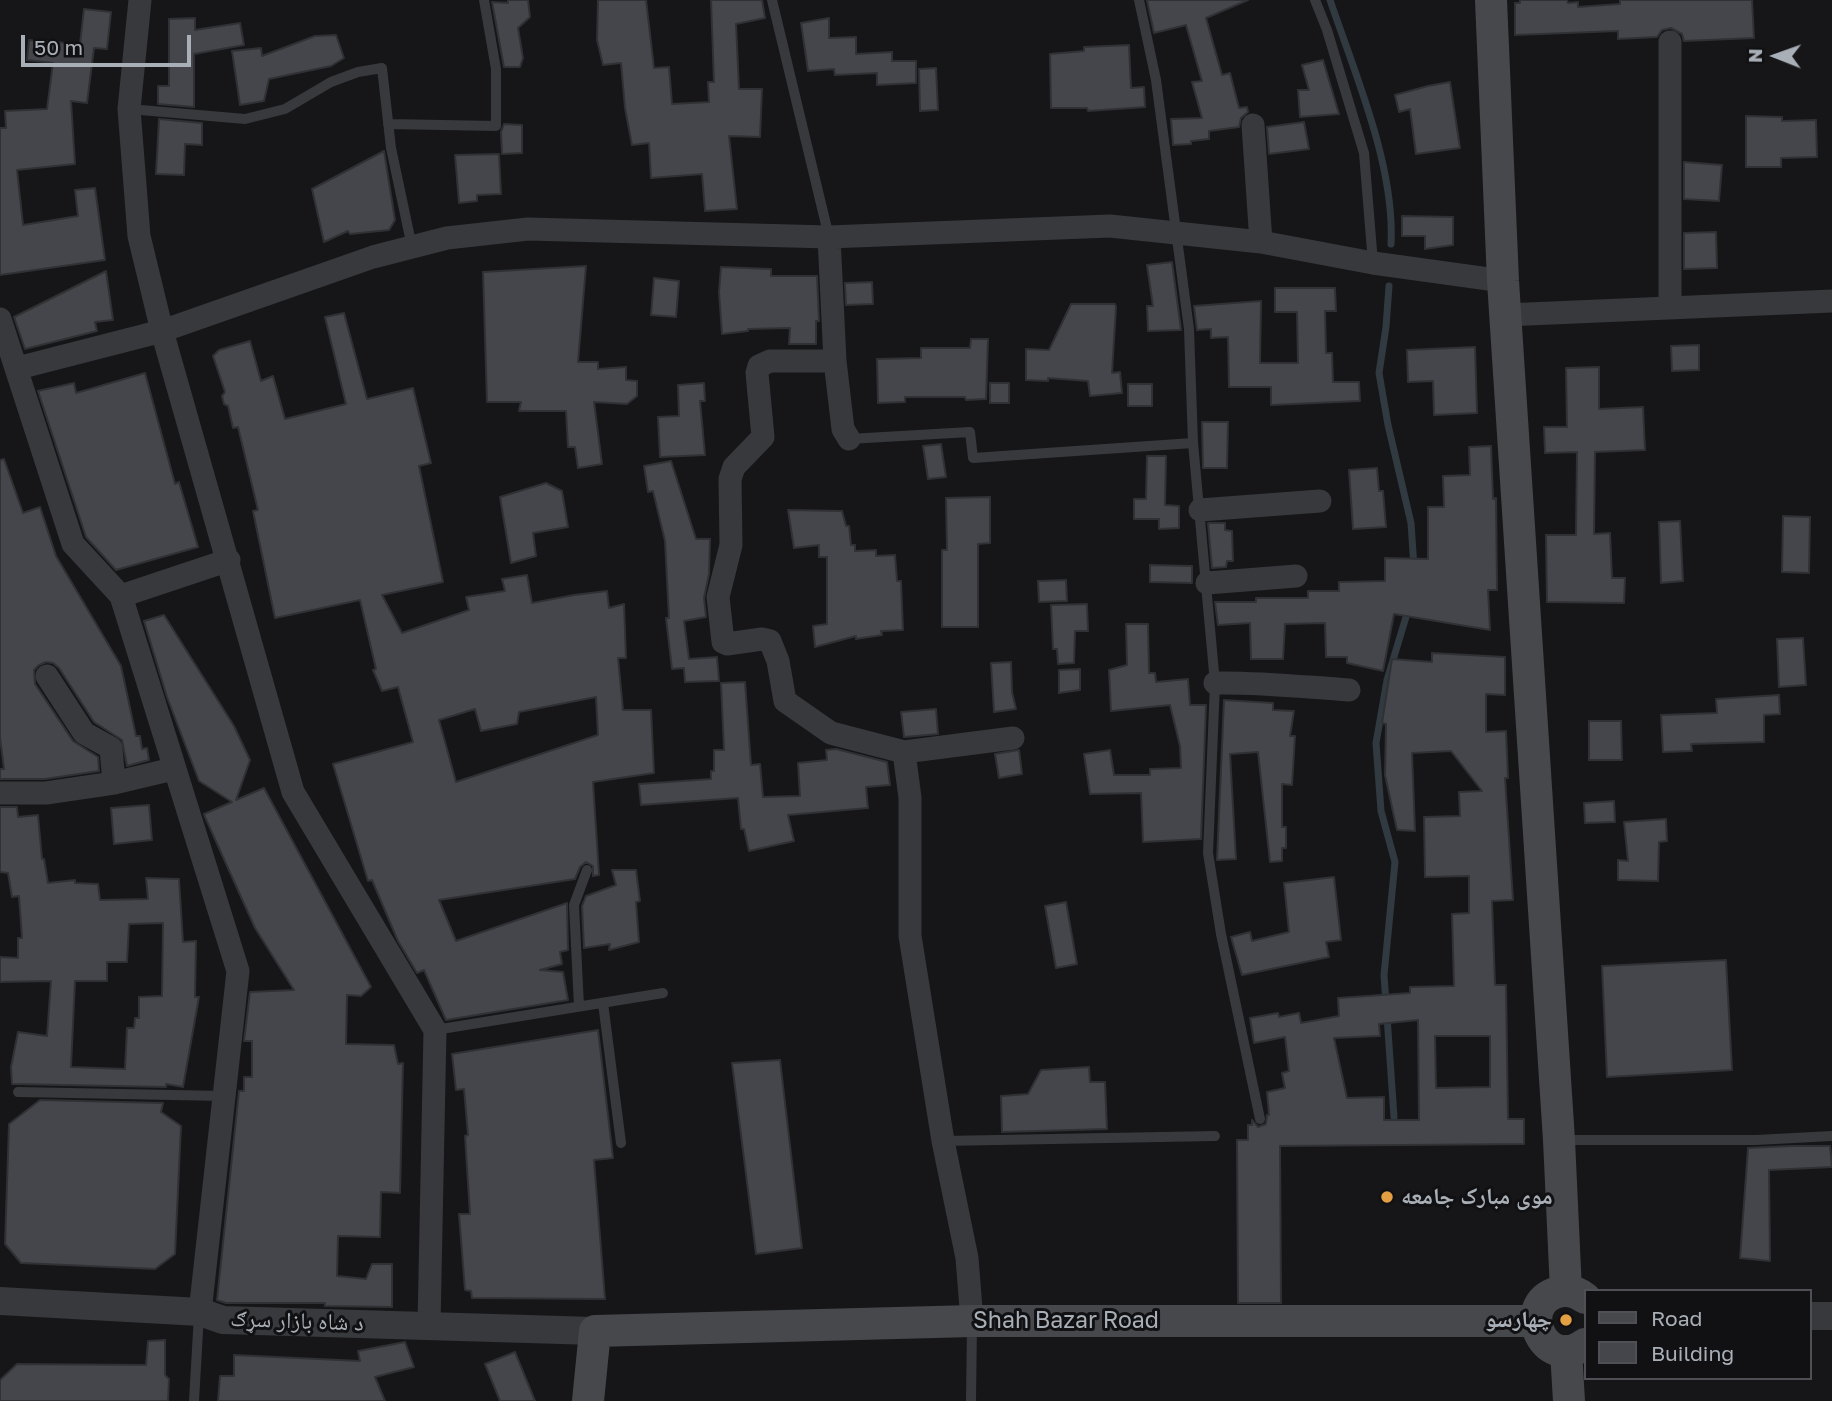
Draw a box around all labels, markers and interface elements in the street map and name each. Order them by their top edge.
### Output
scale bar [24,21,194,65]
north arrow [1741,21,1811,91]
text: 50 m [34,34,83,60]
text: N [1743,48,1766,63]
place label: موی مبارک جامعه [1401,1183,1553,1211]
marker: موی مبارک جامعه [1379,1189,1395,1205]
legend [1584,1289,1811,1380]
street label: د شاه بازار سړګ [230,1305,364,1337]
text: Road [1651,1305,1702,1331]
place label: چهارسو [1485,1306,1552,1334]
street label: Shah Bazar Road [973,1307,1159,1335]
marker: چهارسو [1558,1312,1574,1328]
text: Building [1651,1340,1734,1366]

